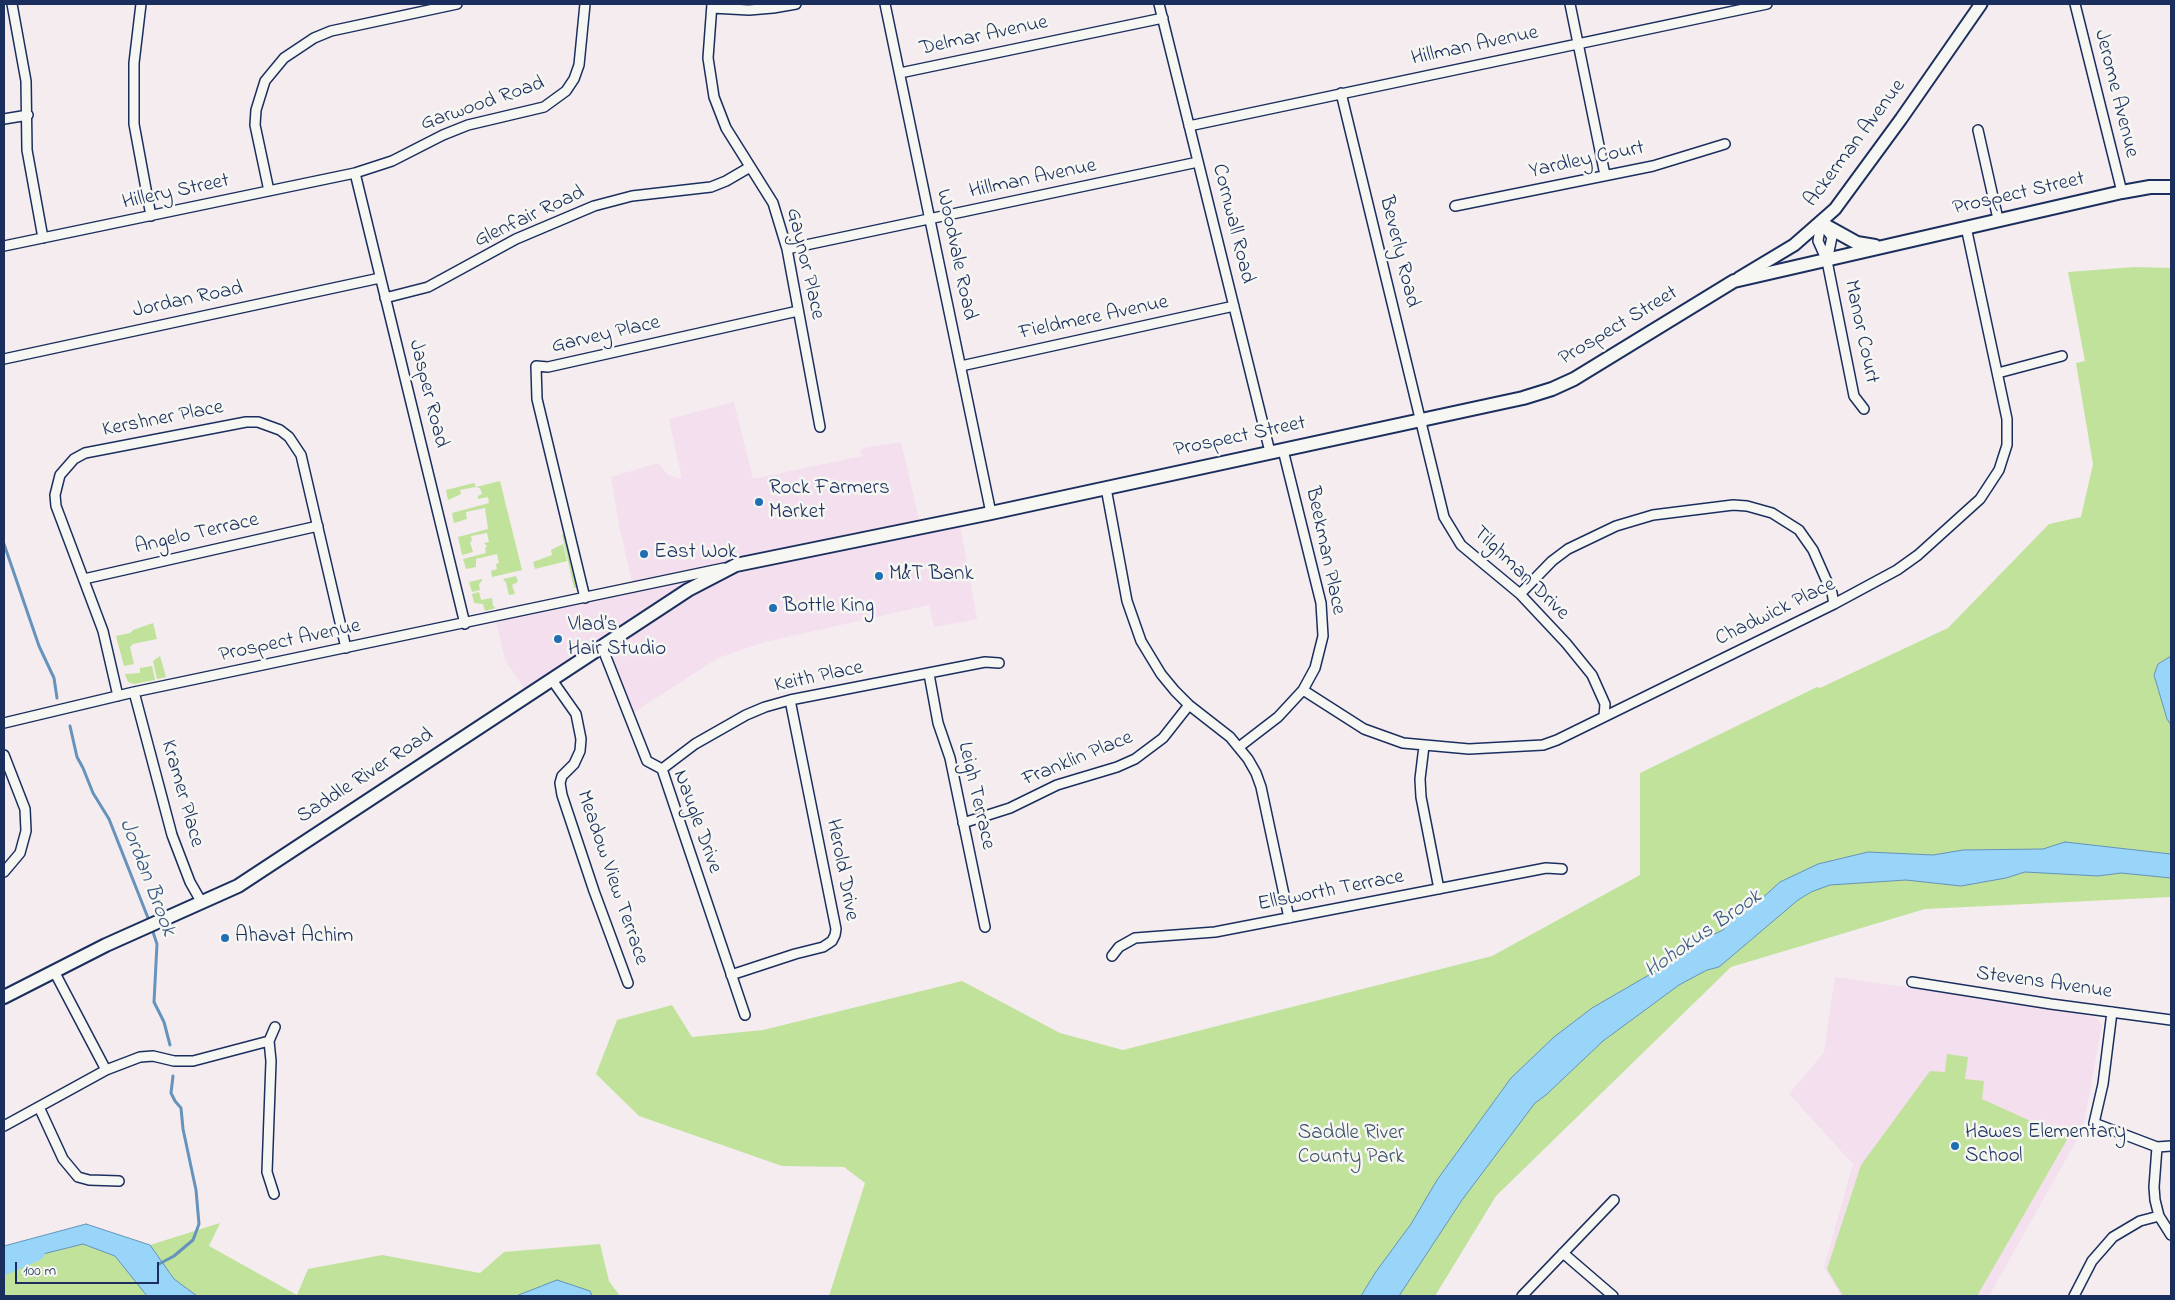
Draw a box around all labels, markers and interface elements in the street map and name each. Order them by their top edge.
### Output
street label: Delmar Avenue [918,11,1050,63]
street label: Hillman Avenue [1409,21,1541,73]
street label: Jerome Avenue [2087,27,2143,161]
street label: Garwood Road [418,72,548,138]
street label: Ackerman Avenue [1800,75,1912,213]
street label: Yardley Court [1527,137,1647,185]
street label: Hillman Avenue [967,154,1099,206]
street label: Cornwall Road [1205,162,1259,286]
street label: Prospect Street [1951,168,2087,222]
street label: Hillery Street [120,169,232,217]
street label: Glenfair Road [471,181,589,255]
street label: Woodvale Road [929,187,981,323]
street label: Beverly Road [1372,193,1424,311]
street label: Gaynor Place [779,206,829,322]
street label: Jordan Road [131,277,245,325]
street label: Manor Court [1837,278,1883,386]
street label: Prospect Street [1555,282,1683,372]
street label: Fieldmere Avenue [1017,291,1171,347]
street label: Garvey Place [549,311,663,361]
street label: Jasper Road [401,337,453,451]
street label: Kershner Place [100,396,226,444]
street label: Prospect Street [1172,412,1308,464]
place label: Rock Farmers Market [769,477,890,527]
street label: Beekman Place [1298,485,1350,617]
marker: Rock Farmers Market [753,496,765,508]
street label: Angelo Terrace [133,509,261,561]
street label: Tilghman Drive [1466,522,1574,626]
place label: East Wok [654,541,737,567]
marker: East Wok [638,548,650,560]
place label: M&T Bank [889,563,974,589]
marker: M&T Bank [873,570,885,582]
street label: Chadwick Place [1712,573,1840,653]
place label: Bottle King [783,595,874,621]
marker: Bottle King [767,602,779,614]
place label: Vlad’s Hair Studio [568,614,666,664]
street label: Prospect Avenue [217,615,363,669]
marker: Vlad’s Hair Studio [552,633,564,645]
street label: Keith Place [772,656,866,700]
street label: Saddle River Road [293,724,439,830]
street label: Franklin Place [1019,726,1137,794]
street label: Kramer Place [154,738,208,850]
street label: Leigh Terrace [950,740,1000,852]
street label: Naugle Drive [666,767,726,877]
street label: Meadow View Terrace [569,787,653,969]
water label: Jordan Brook [112,816,180,940]
street label: Herold Drive [819,817,863,923]
street label: Ellsworth Terrace [1256,865,1406,919]
water label: Hohokus Brook [1640,885,1768,985]
place label: Ahavat Achim [235,925,353,951]
marker: Ahavat Achim [219,932,231,944]
street label: Stevens Avenue [1974,962,2114,1006]
place label: Hawes Elementary School [1965,1121,2126,1171]
park label: Saddle River County Park [1298,1122,1404,1172]
marker: Hawes Elementary School [1949,1140,1961,1152]
scale bar [18,1252,161,1284]
text: 100 m [23,1260,56,1282]

